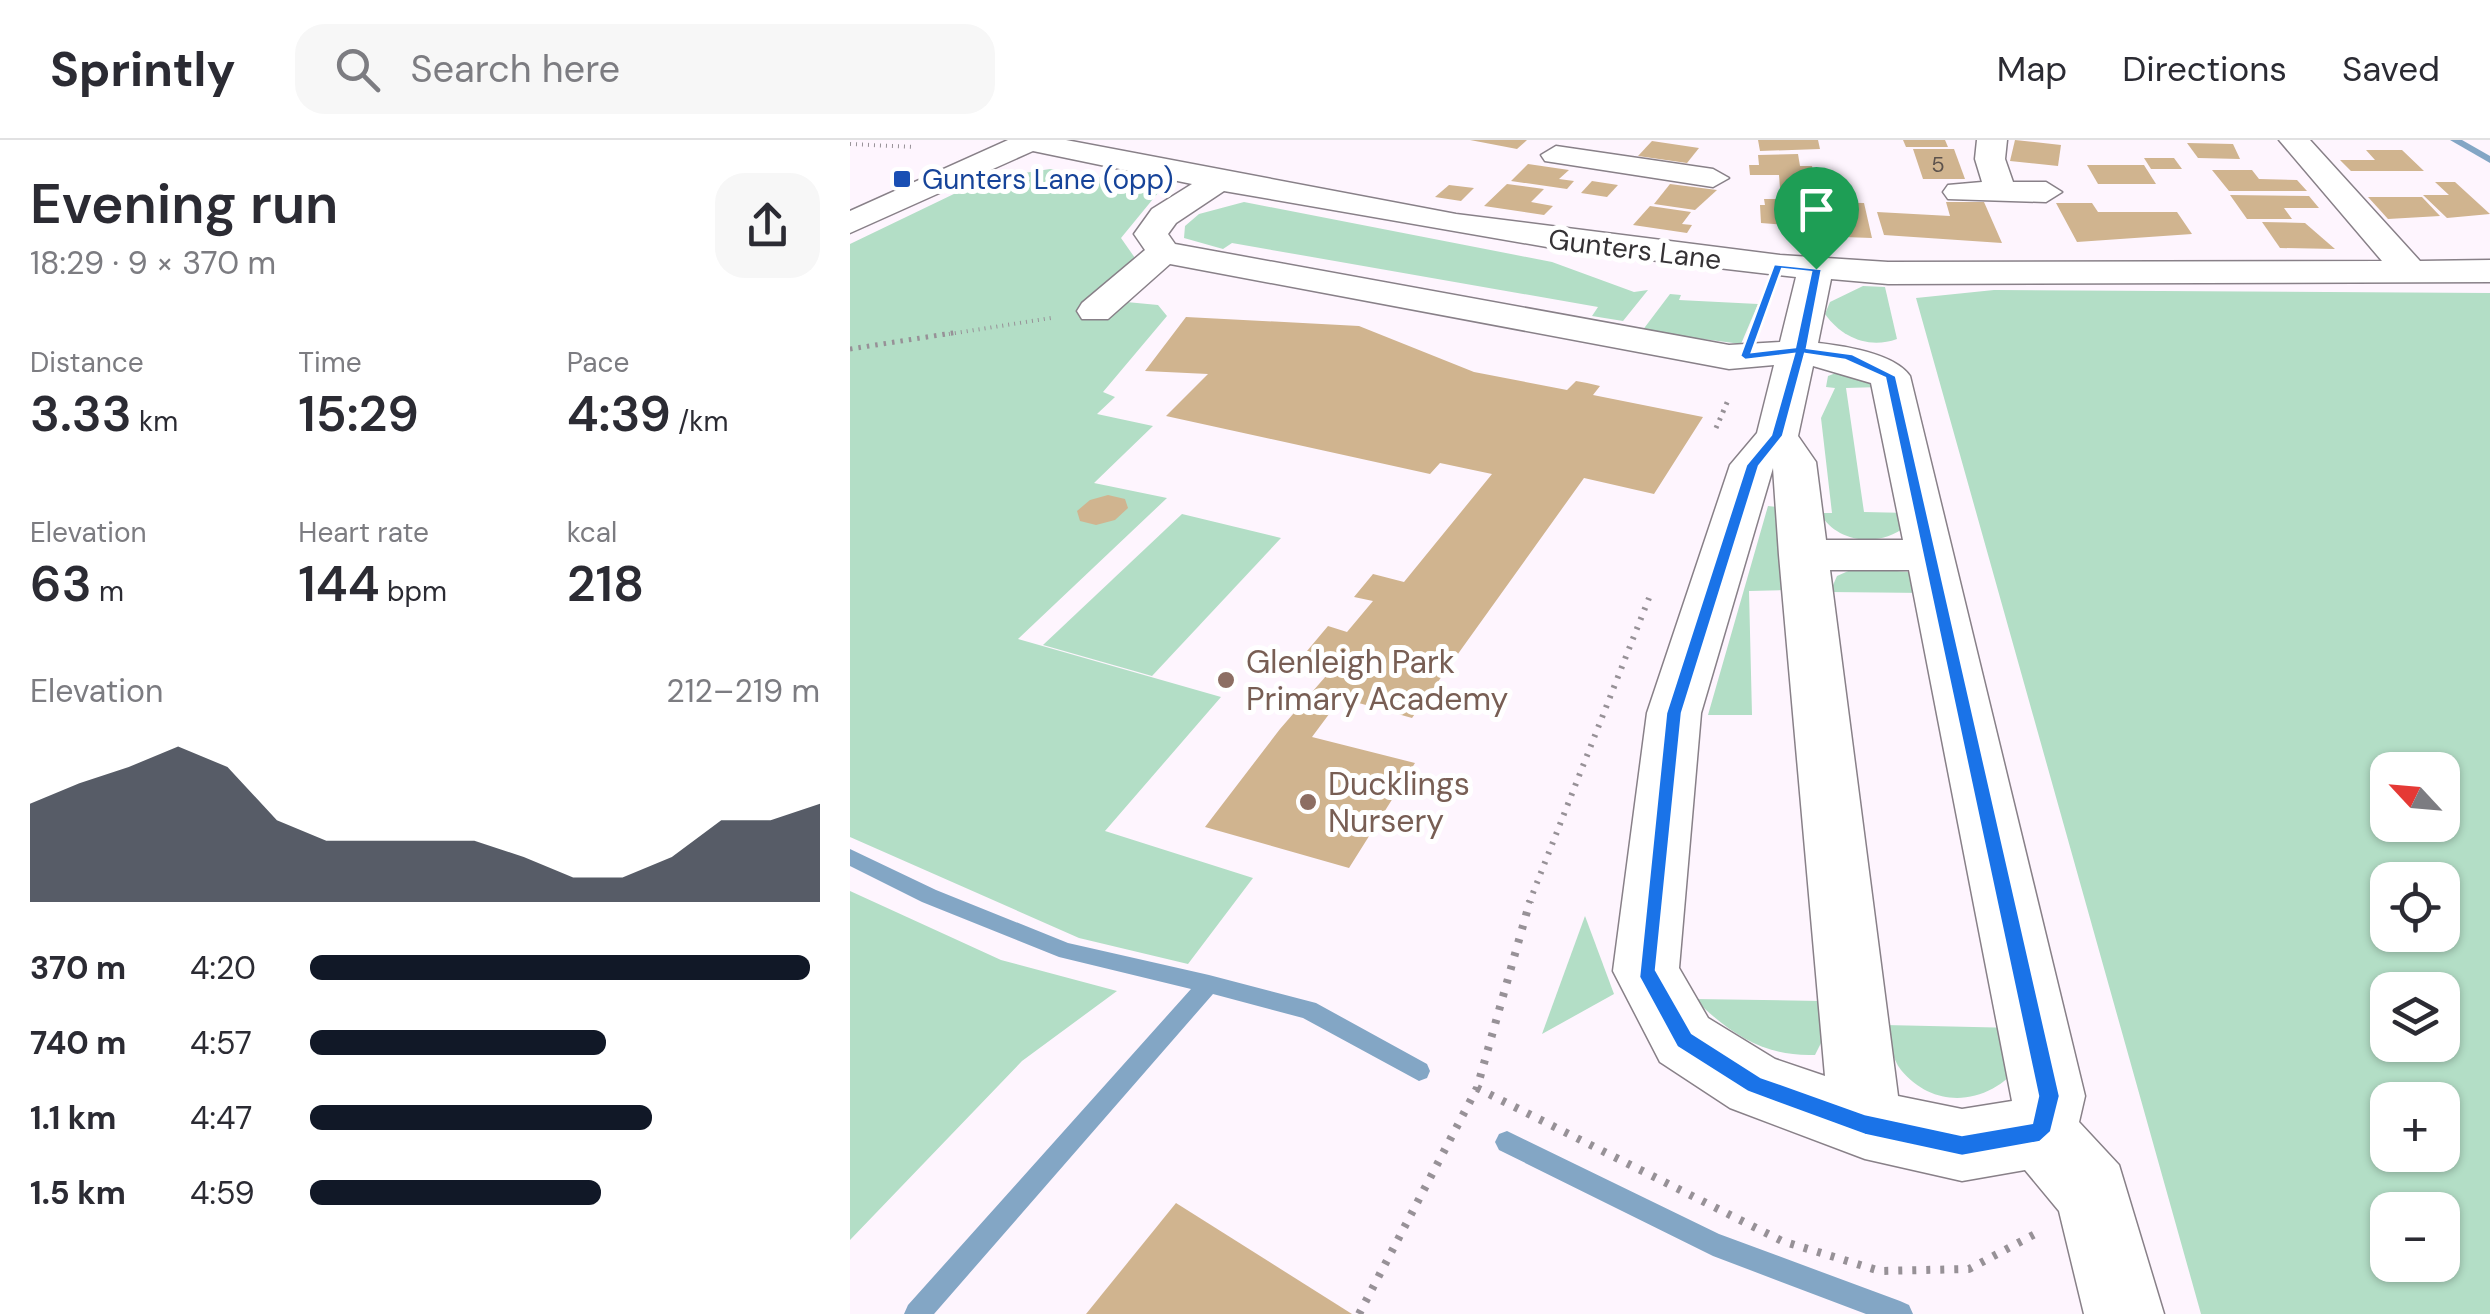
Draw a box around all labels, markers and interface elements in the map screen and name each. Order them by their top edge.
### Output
search box [295,24,995,114]
text: Sprintly [50,38,235,101]
icon: search [330,42,385,97]
text: Search here [410,44,620,94]
text: Map [1997,46,2067,92]
text: Directions [2122,46,2287,92]
text: Saved [2342,46,2440,92]
house number: 5 [1931,150,1945,179]
place label: Gunters Lane (opp) [922,161,1173,198]
pin [1774,167,1859,270]
text: Evening run [30,168,338,240]
marker: Gunters Lane (opp) [891,168,913,190]
button: share [715,173,820,278]
icon: arrive [1789,182,1844,237]
street label: Gunters Lane [1546,221,1723,278]
text: 18:29 · 9 × 370 m [30,242,276,284]
text: Distance [30,344,144,381]
text: Time [298,344,362,381]
text: Pace [567,344,629,381]
text: 3.33 [30,381,132,447]
text: 15:29 [298,381,419,447]
text: 4:39 [567,381,671,447]
text: km [132,403,178,440]
text: /km [671,403,728,440]
text: Elevation [30,514,147,551]
text: Heart rate [298,514,429,551]
text: kcal [567,514,617,551]
text: 63 [30,551,92,617]
text: 144 [298,551,380,617]
text: 218 [567,551,644,617]
text: m [92,573,124,610]
text: bpm [380,573,447,610]
place label: Glenleigh Park Primary Academy [1246,641,1509,720]
marker: Glenleigh Park Primary Academy [1215,669,1237,691]
text: Elevation [30,670,163,712]
text: 212–219 m [666,670,820,712]
north arrow [2370,752,2460,842]
map controls [2370,752,2460,1282]
place label: Ducklings Nursery [1328,763,1470,842]
marker: Ducklings Nursery [1297,791,1319,813]
button: locate [2370,862,2460,952]
text: 370 m [30,947,126,989]
text: 4:20 [190,947,256,989]
button: layers [2370,972,2460,1062]
text: 740 m [30,1022,126,1064]
text: 4:57 [190,1022,252,1064]
button: + [2370,1082,2460,1172]
text: 1.1 km [30,1097,116,1139]
text: 4:47 [190,1097,252,1139]
text: 1.5 km [30,1172,126,1214]
text: 4:59 [190,1172,255,1214]
button: − [2370,1192,2460,1282]

